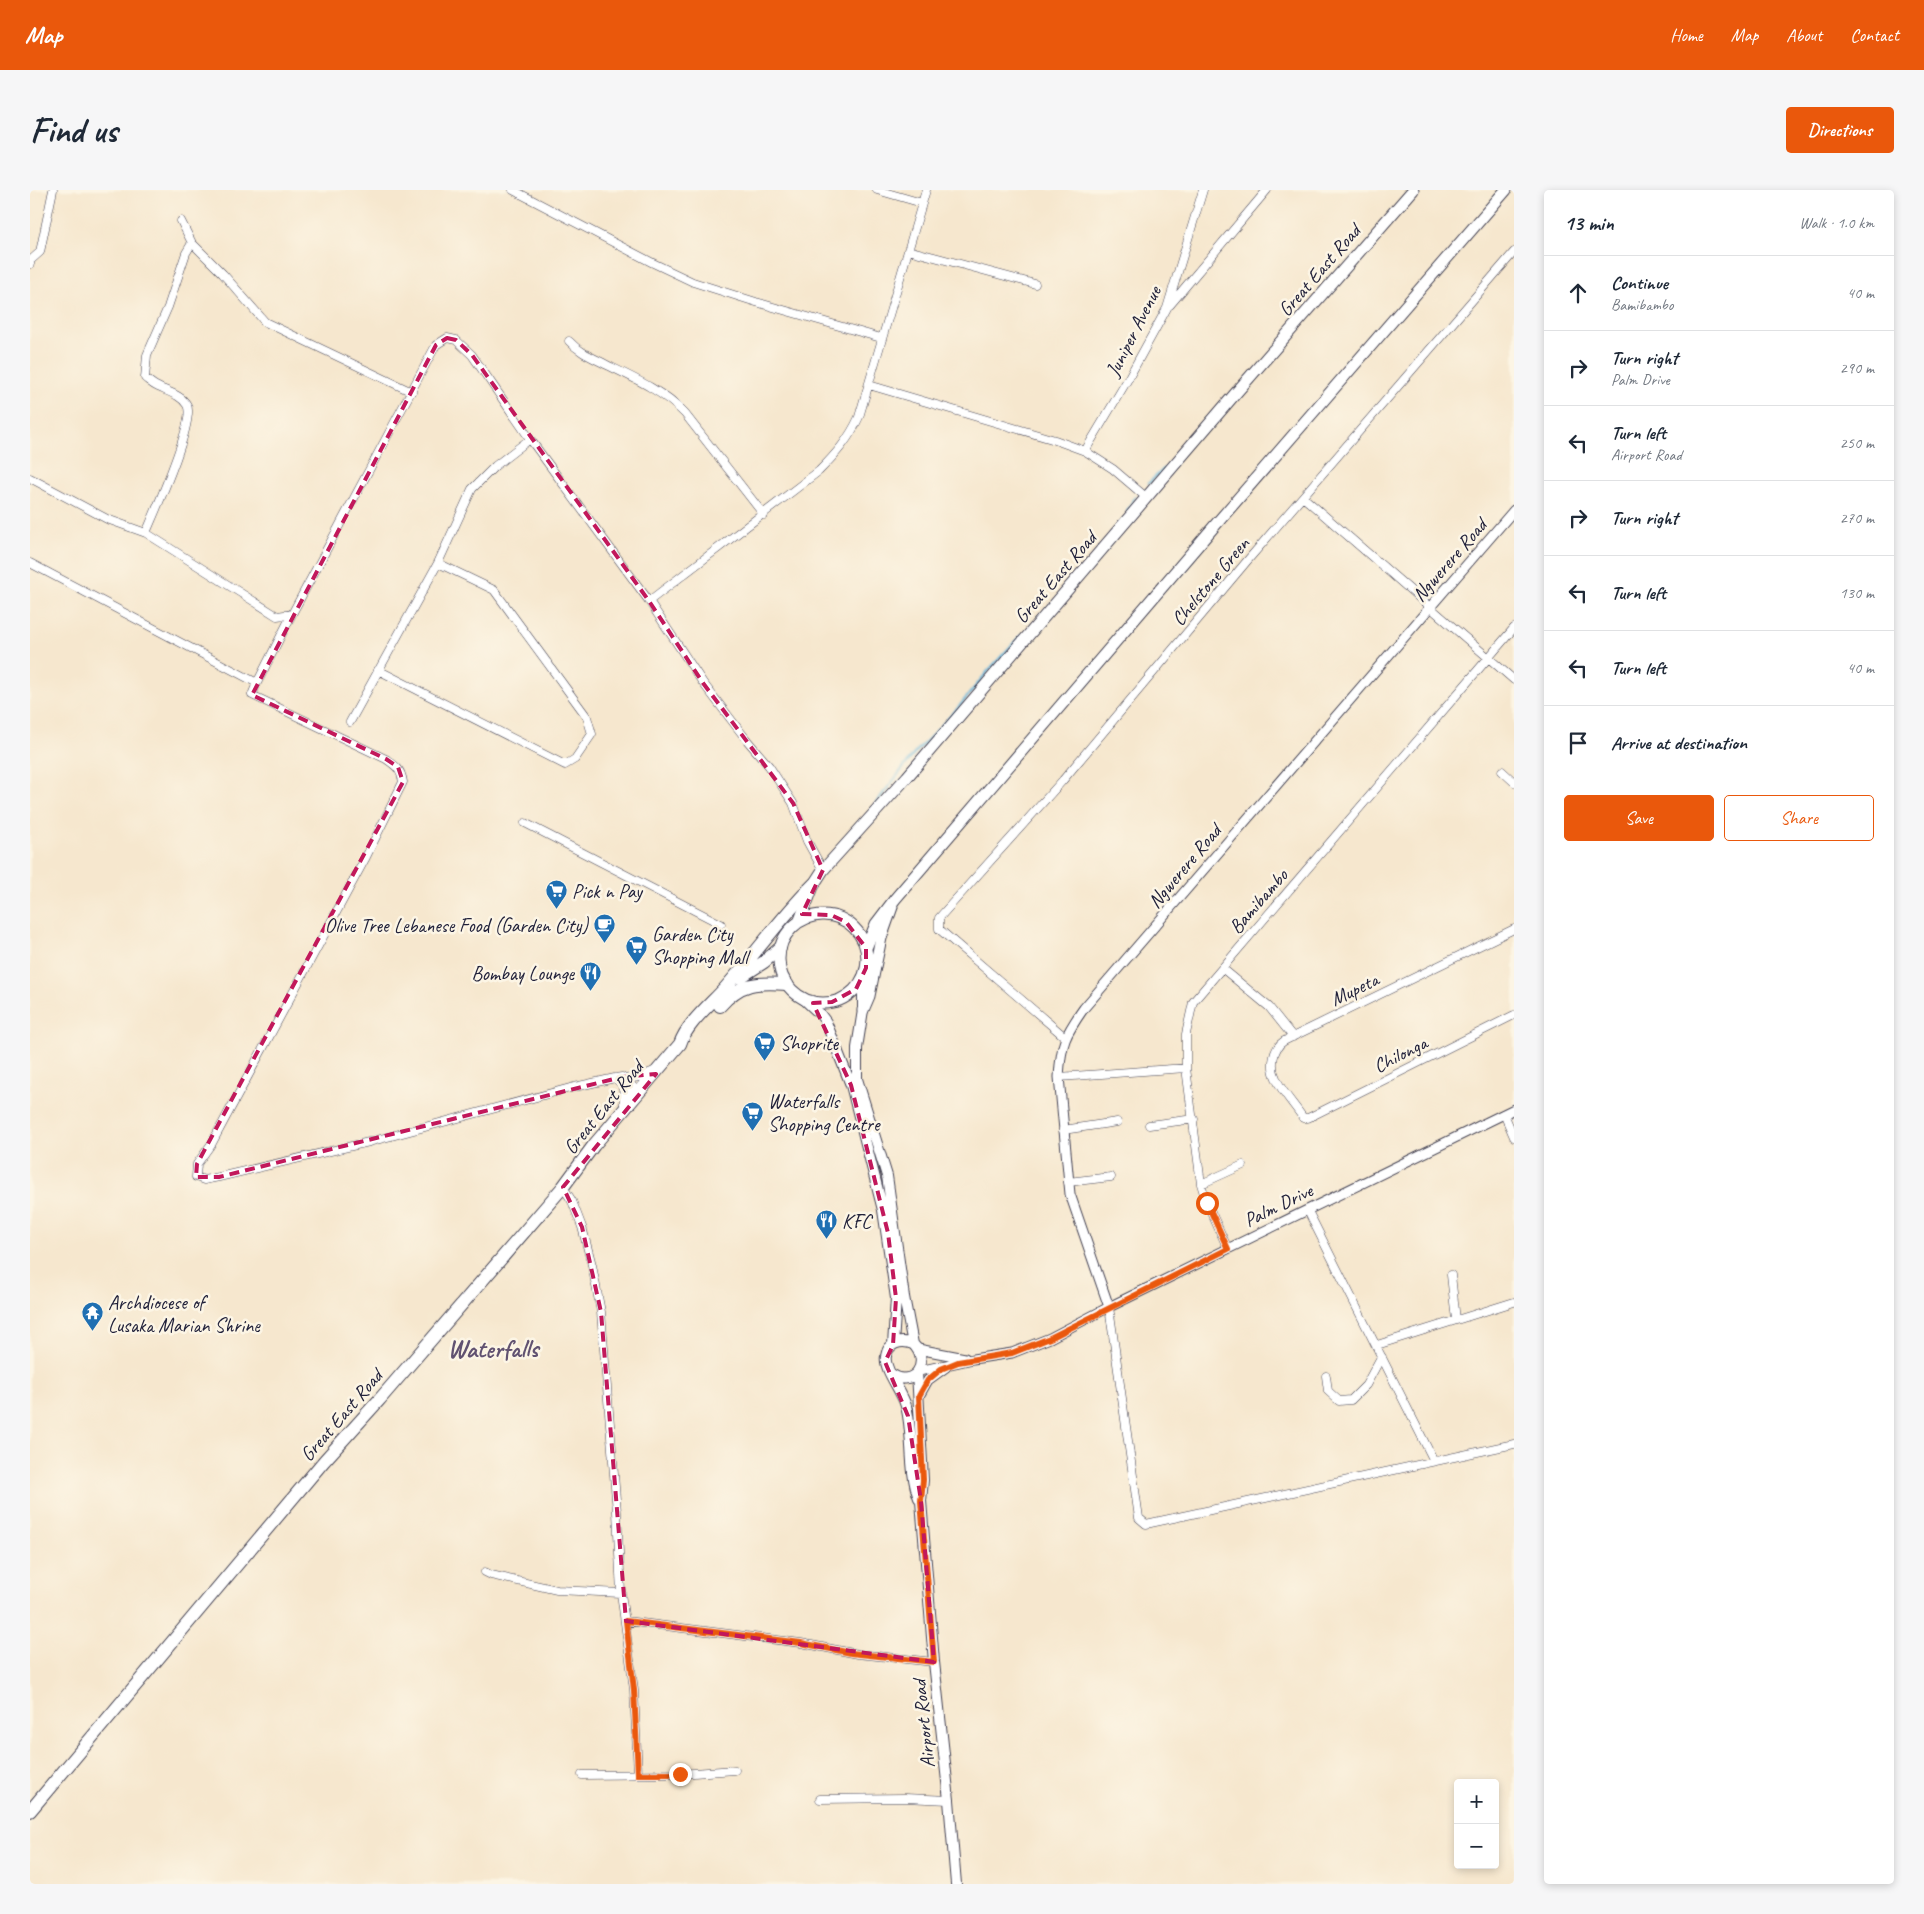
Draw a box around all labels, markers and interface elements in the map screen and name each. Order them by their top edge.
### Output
text: Map [25,20,62,50]
text: Home [1670,24,1703,46]
text: Map [1731,24,1758,46]
text: About [1786,24,1822,46]
text: Contact [1850,24,1899,46]
button: Directions [1786,107,1894,153]
text: Find us [30,108,117,153]
text: 13 min [1564,210,1614,236]
text: Walk · 1.0 km [1799,213,1874,233]
street label: Great East Road [1273,217,1368,321]
text: Continue [1611,271,1668,295]
icon: ahead [1564,279,1592,307]
street label: Juniper Avenue [1100,281,1167,381]
text: 40 m [1847,283,1874,303]
text: Bamibambo [1611,295,1673,315]
text: Turn right [1611,346,1678,370]
icon: right [1564,354,1592,382]
text: 290 m [1840,358,1874,378]
text: Palm Drive [1611,370,1670,390]
text: Turn left [1611,421,1666,445]
icon: left [1564,429,1592,457]
text: 250 m [1840,433,1874,453]
text: Airport Road [1611,445,1682,465]
icon: right [1564,504,1592,532]
text: Turn right [1611,506,1678,530]
text: 270 m [1840,508,1874,528]
street label: Ngwerere Road [1407,511,1494,607]
street label: Great East Road [1009,524,1104,628]
street label: Chelstone Green [1166,531,1255,631]
icon: left [1564,579,1592,607]
text: Turn left [1611,581,1666,605]
text: 130 m [1840,583,1874,603]
icon: left [1564,654,1592,682]
text: Turn left [1611,656,1666,680]
text: 40 m [1847,658,1874,678]
icon: arrive [1564,729,1592,757]
text: Arrive at destination [1611,731,1747,755]
button: Save [1564,795,1714,841]
button: Share [1724,795,1874,841]
street label: Ngwerere Road [1142,817,1229,913]
street label: Bamibambo [1223,863,1294,939]
supermarket icon: Pick n Pay [544,879,568,910]
place label: Pick n Pay [572,879,644,904]
place label: Olive Tree Lebanese Food (Garden City) [325,913,589,938]
cafe icon: Olive Tree Lebanese Food (Garden City) [592,913,616,944]
place label: Garden City Shopping Mall [652,922,751,970]
supermarket icon: Garden City Shopping Mall [624,934,648,965]
place label: Bombay Lounge [471,961,575,986]
restaurant icon: Bombay Lounge [578,961,602,992]
street label: Mupeta [1326,966,1384,1012]
street label: Chilonga [1369,1030,1433,1079]
supermarket icon: Shoprite [752,1031,776,1062]
place label: Shoprite [780,1031,840,1056]
street label: Great East Road [558,1053,651,1159]
place label: Waterfalls Shopping Centre [768,1089,881,1137]
supermarket icon: Waterfalls Shopping Centre [740,1101,764,1132]
street label: Palm Drive [1240,1177,1318,1233]
route start [1196,1192,1219,1215]
restaurant icon: KFC [814,1209,838,1240]
place label: KFC [842,1209,873,1234]
place label: Archdiocese of Lusaka Marian Shrine [108,1290,261,1338]
temple icon: Archdiocese of Lusaka Marian Shrine [80,1301,104,1332]
district label: Waterfalls [448,1333,540,1365]
street label: Great East Road [295,1362,390,1466]
street label: Airport Road [906,1676,941,1769]
route end [669,1763,692,1786]
map controls [1454,1779,1499,1869]
button: + [1454,1779,1499,1824]
button: − [1454,1824,1499,1869]

